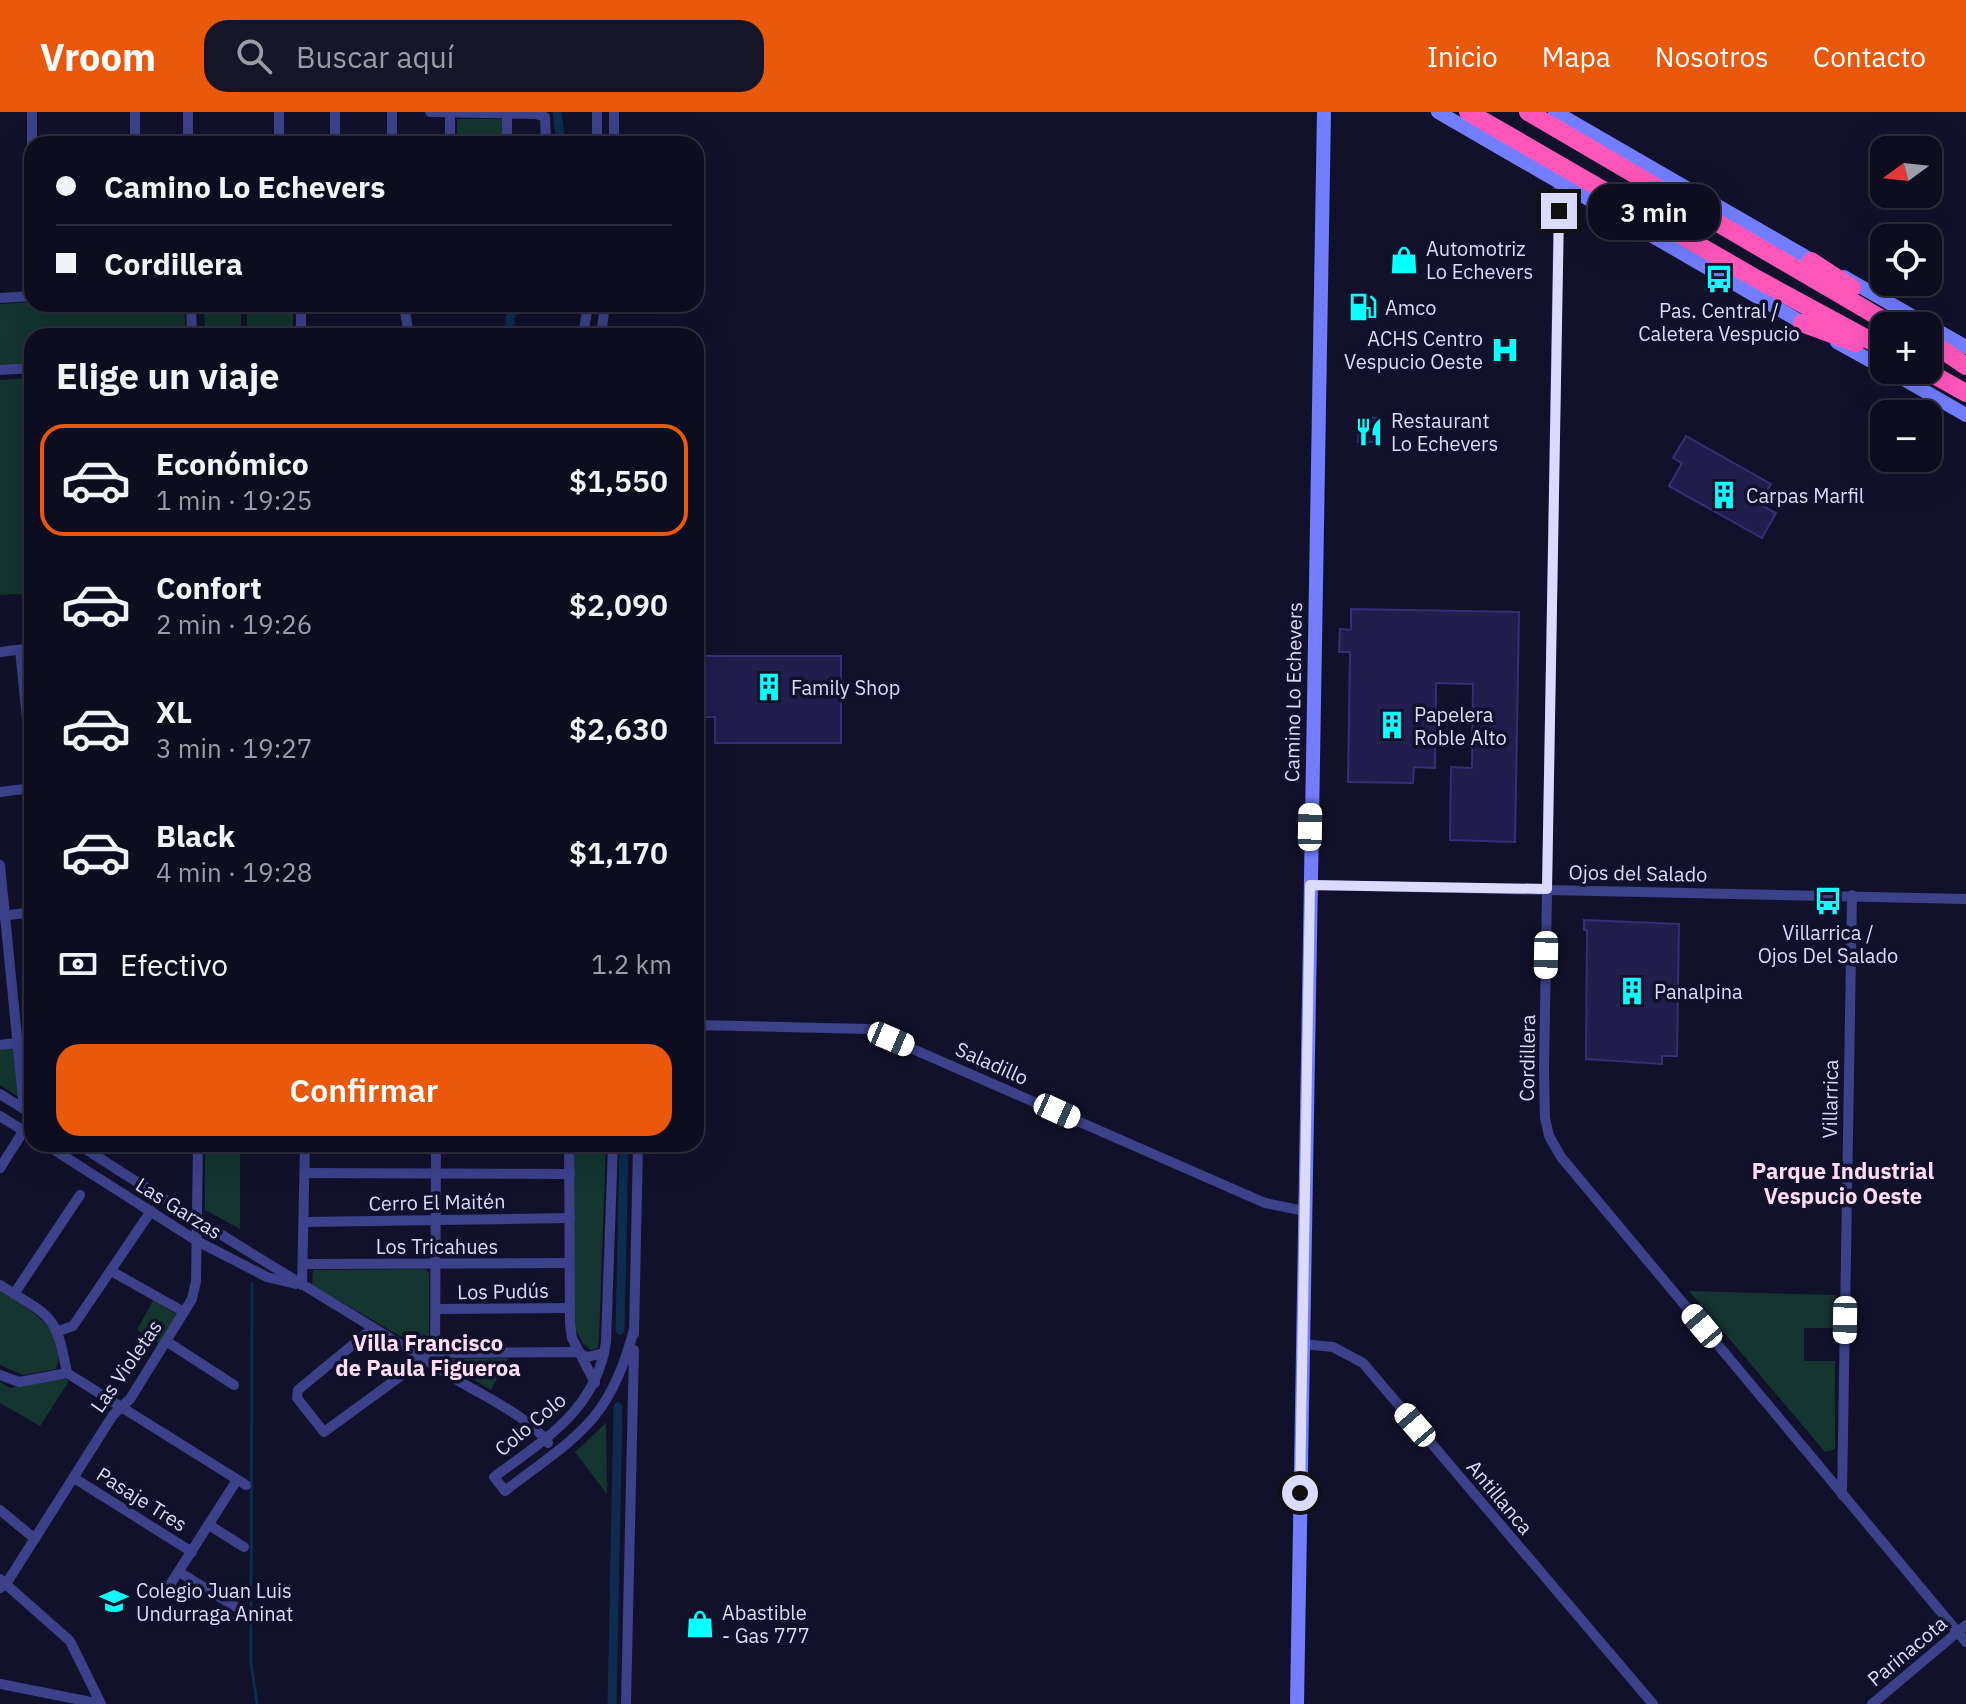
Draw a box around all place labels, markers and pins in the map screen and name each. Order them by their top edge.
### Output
place label: Automotriz Lo Echevers [1426,235,1533,285]
shop icon: Automotriz Lo Echevers [1389,245,1419,275]
bus stop icon: Pas. Central / Caletera Vespucio [1704,264,1734,294]
fuel station icon: Amco [1348,292,1378,322]
place label: Amco [1385,294,1436,321]
place label: Pas. Central / Caletera Vespucio [1638,297,1800,347]
place label: ACHS Centro Vespucio Oeste [1344,325,1483,375]
hospital icon: ACHS Centro Vespucio Oeste [1490,335,1520,365]
place label: Restaurant Lo Echevers [1391,407,1498,457]
restaurant icon: Restaurant Lo Echevers [1354,417,1384,447]
building icon: Carpas Marfil [1709,480,1739,510]
place label: Carpas Marfil [1746,482,1864,509]
building icon: Family Shop [754,672,784,702]
place label: Family Shop [791,674,900,701]
place label: Papelera Roble Alto [1414,701,1507,751]
building icon: Papelera Roble Alto [1377,710,1407,740]
bus stop icon: Villarrica / Ojos Del Salado [1813,886,1843,916]
place label: Villarrica / Ojos Del Salado [1758,919,1898,969]
building icon: Panalpina [1617,976,1647,1006]
place label: Panalpina [1654,978,1743,1005]
place label: Colegio Juan Luis Undurraga Aninat [136,1577,293,1627]
school or university icon: Colegio Juan Luis Undurraga Aninat [99,1586,129,1616]
place label: Abastible - Gas 777 [722,1599,810,1649]
shop icon: Abastible - Gas 777 [685,1609,715,1639]

